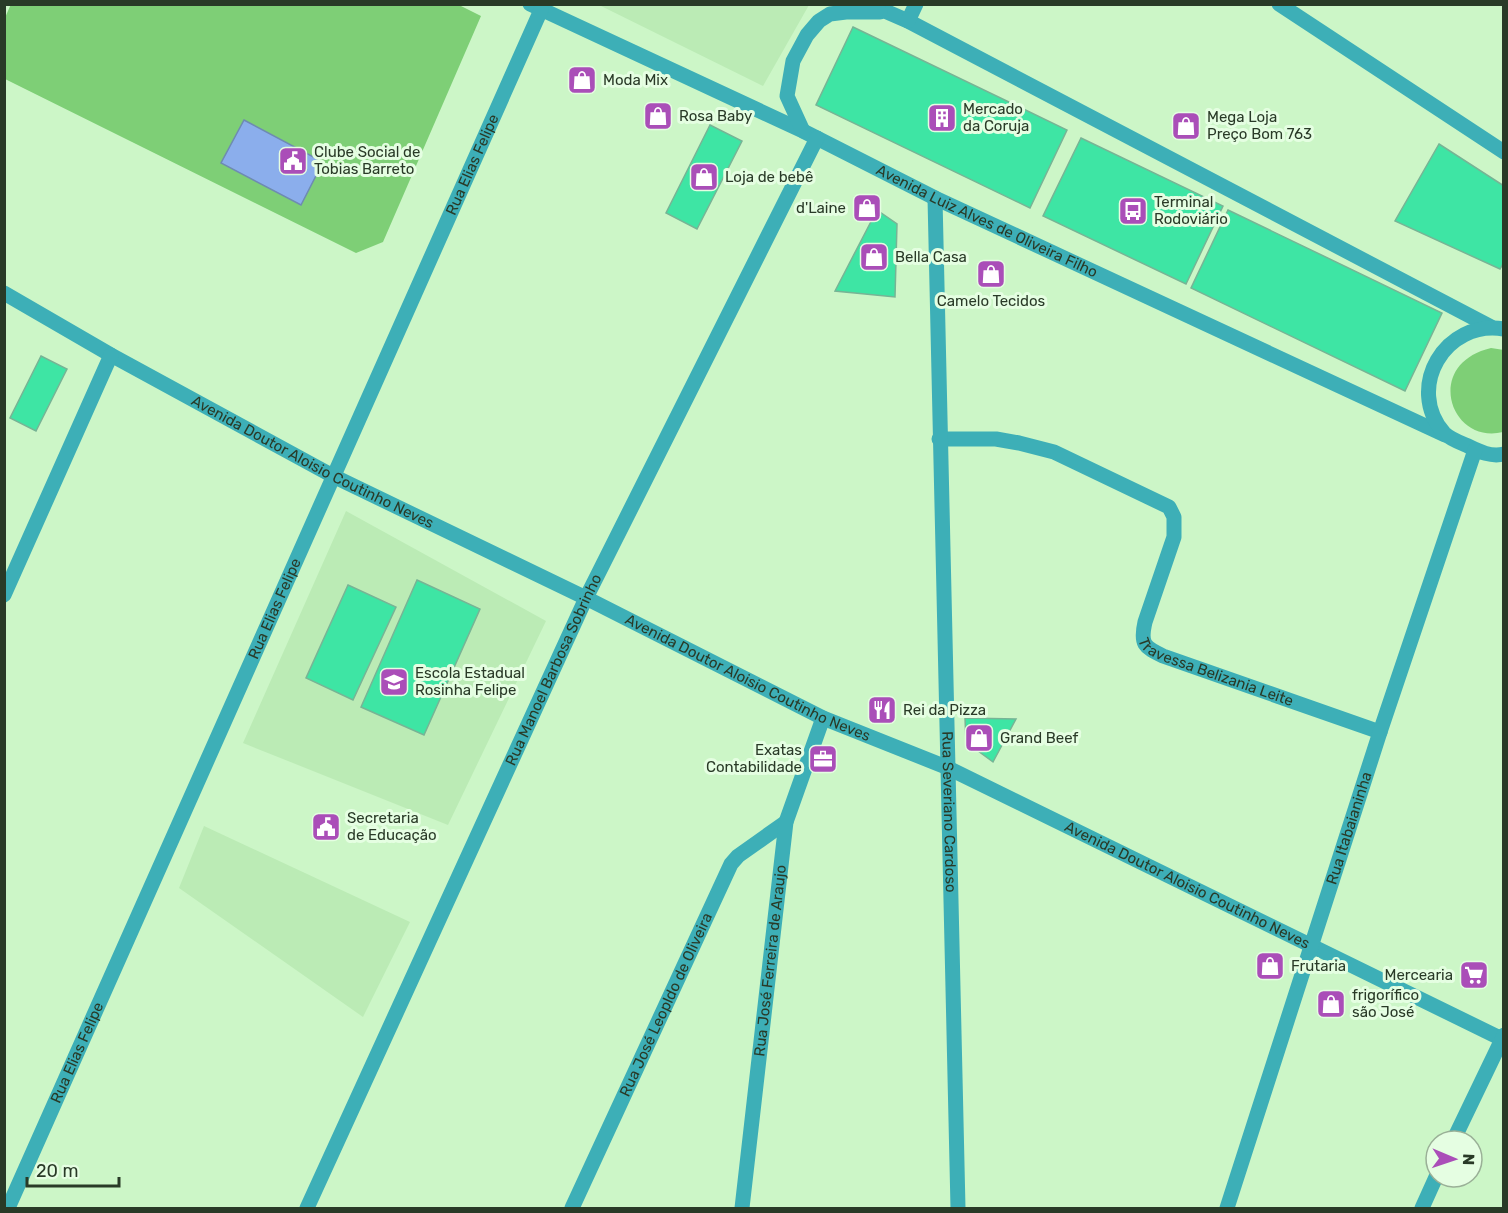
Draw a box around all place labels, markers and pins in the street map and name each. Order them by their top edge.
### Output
shop icon: Moda Mix [566,64,598,96]
place label: Moda Mix [603,71,668,89]
shop icon: Rosa Baby [642,100,674,132]
place label: Mercado da Coruja [963,100,1029,135]
building icon: Mercado da Coruja [926,102,958,134]
place label: Rosa Baby [679,107,752,125]
place label: Mega Loja Preço Bom 763 [1207,108,1312,143]
shop icon: Mega Loja Preço Bom 763 [1170,110,1202,142]
place label: Clube Social de Tobias Barreto [314,143,420,178]
public building icon: Clube Social de Tobias Barreto [277,145,309,177]
shop icon: Loja de bebê [688,161,720,193]
place label: Loja de bebê [725,168,813,186]
shop icon: d'Laine [851,192,883,224]
place label: Terminal Rodoviário [1154,193,1228,228]
bus stop icon: Terminal Rodoviário [1117,195,1149,227]
place label: d'Laine [796,199,846,217]
shop icon: Bella Casa [858,241,890,273]
place label: Bella Casa [895,248,967,266]
shop icon: Camelo Tecidos [975,258,1007,290]
place label: Camelo Tecidos [937,292,1045,310]
place label: Escola Estadual Rosinha Felipe [415,664,525,699]
school or university icon: Escola Estadual Rosinha Felipe [378,666,410,698]
restaurant icon: Rei da Pizza [866,694,898,726]
place label: Rei da Pizza [903,701,986,719]
shop icon: Grand Beef [963,722,995,754]
place label: Grand Beef [1000,729,1079,747]
place label: Exatas Contabilidade [706,741,802,776]
office icon: Exatas Contabilidade [807,743,839,775]
place label: Secretaria de Educação [347,809,437,844]
public building icon: Secretaria de Educação [310,811,342,843]
shop icon: Frutaria [1254,950,1286,982]
place label: Frutaria [1291,957,1346,975]
supermarket icon: Mercearia [1458,959,1490,991]
place label: Mercearia [1385,966,1453,984]
place label: frigorífico são José [1352,986,1419,1021]
shop icon: frigorífico são José [1315,988,1347,1020]

